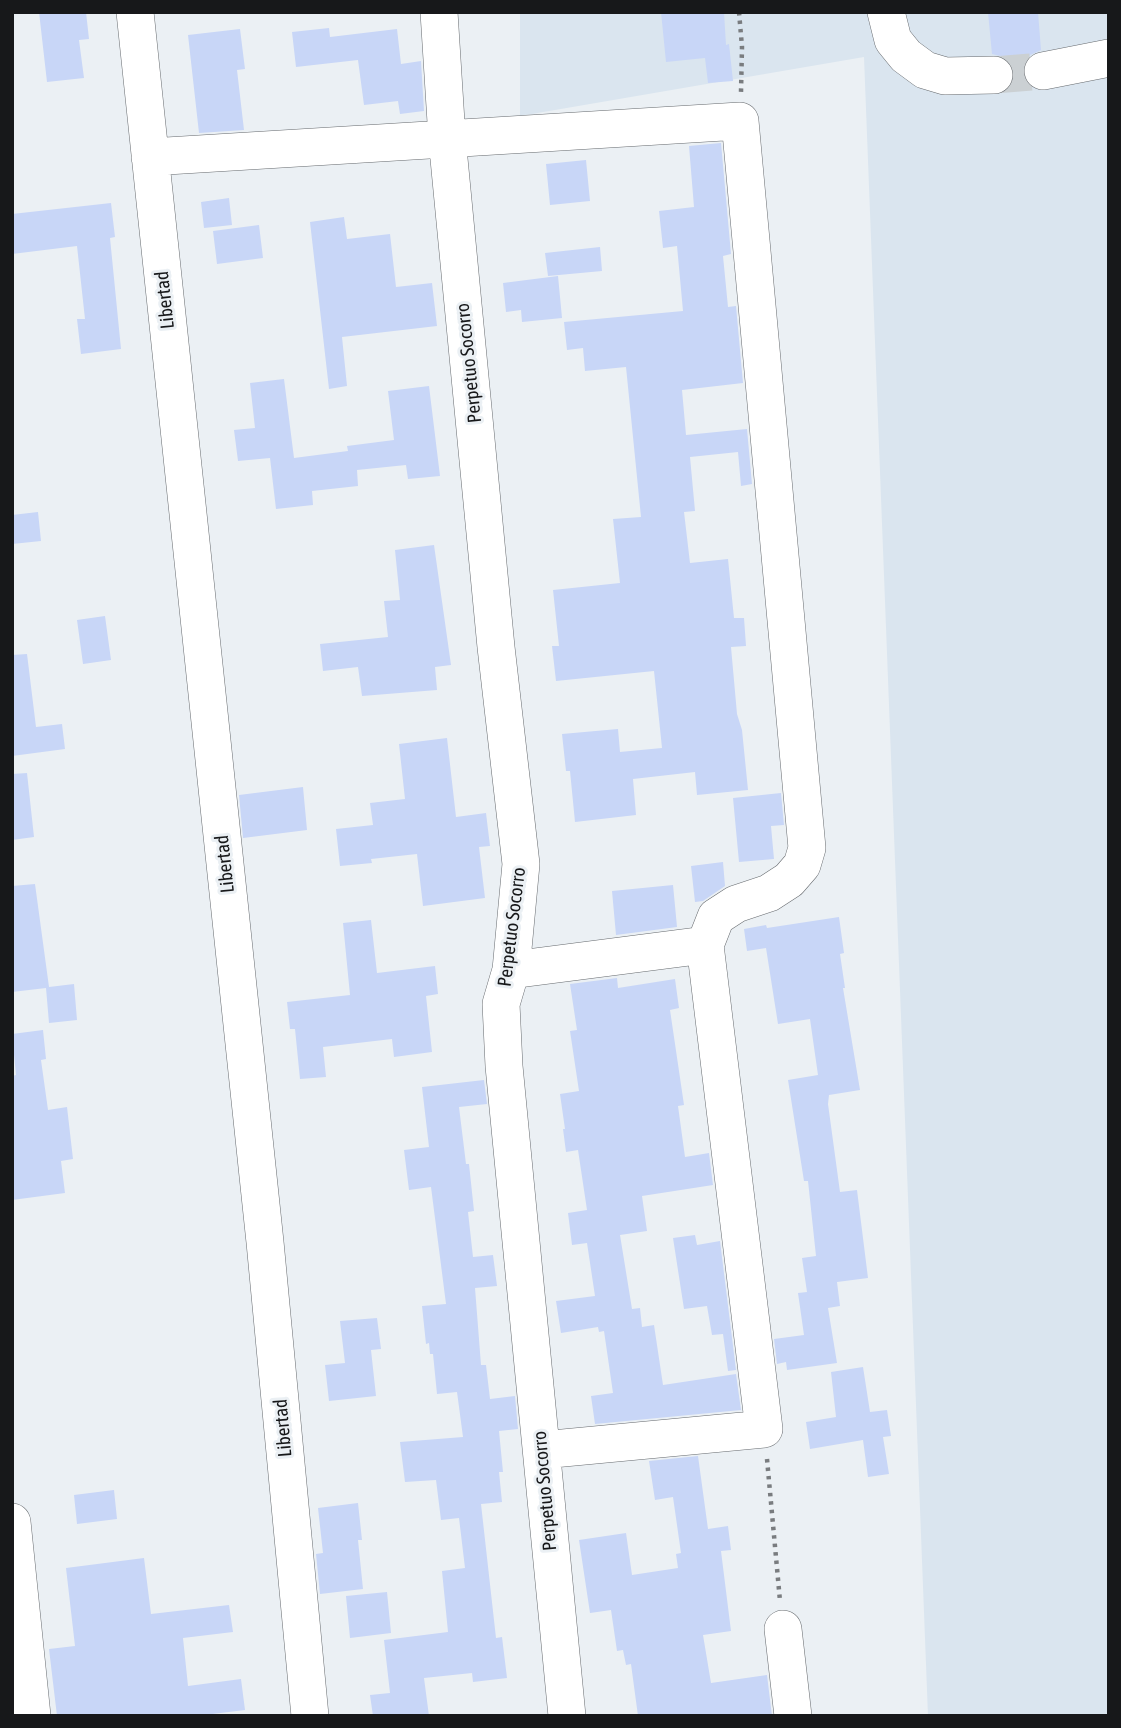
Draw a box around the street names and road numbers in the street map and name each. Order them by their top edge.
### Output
street label: Libertad [151,270,179,330]
street label: Perpetuo Socorro [451,302,487,424]
street label: Libertad [211,834,239,894]
street label: Perpetuo Socorro [493,866,531,988]
street label: Libertad [269,1398,297,1458]
street label: Perpetuo Socorro [528,1430,562,1552]

